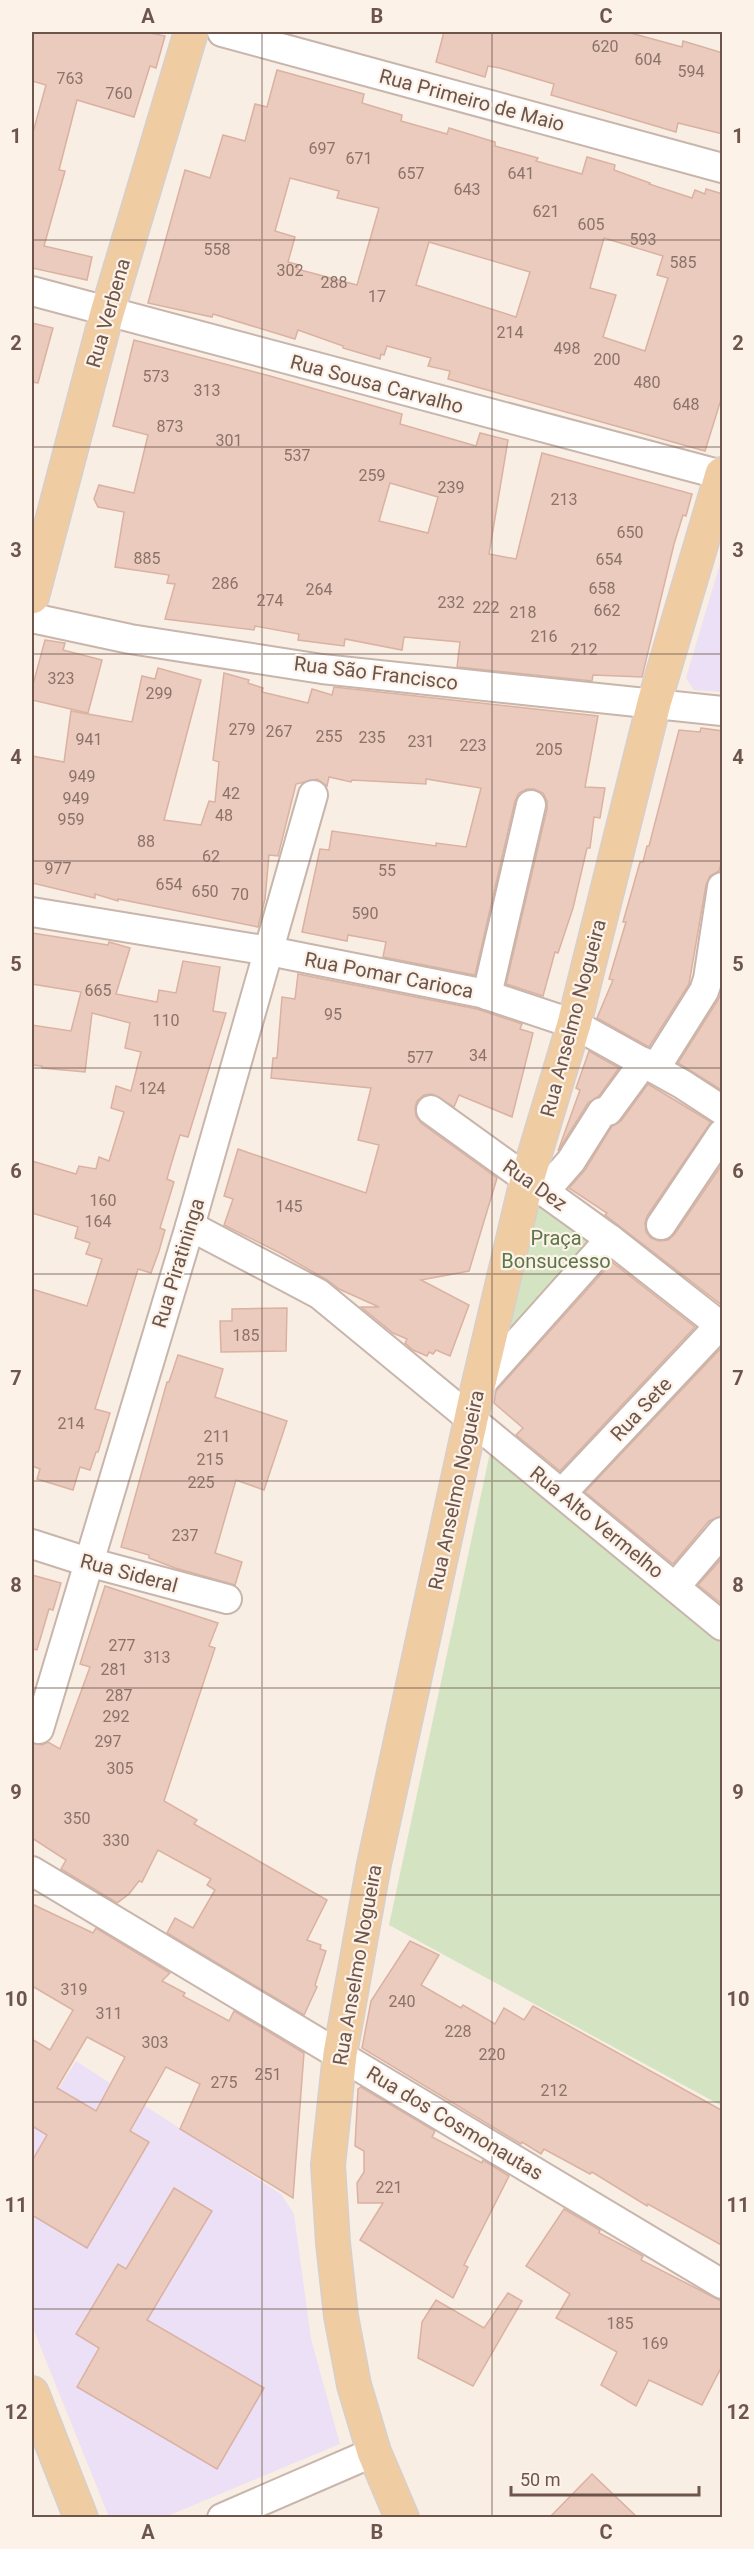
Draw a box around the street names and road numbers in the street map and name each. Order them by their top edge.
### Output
street label: Rua Primeiro de Maio [377,64,567,136]
street label: Rua Verbena [81,256,135,370]
street label: Rua Sousa Carvalho [288,349,466,419]
street label: Rua São Francisco [293,651,459,695]
street label: Rua Anselmo Nogueira [535,917,611,1119]
street label: Rua Pomar Carioca [303,947,475,1003]
street label: Rua Dez [498,1154,572,1216]
street label: Rua Piratininga [147,1195,209,1331]
street label: Rua Sete [605,1372,677,1446]
street label: Rua Anselmo Nogueira [423,1388,489,1592]
street label: Rua Alto Vermelho [525,1461,669,1583]
street label: Rua Sideral [78,1548,180,1598]
street label: Rua Anselmo Nogueira [328,1863,386,2067]
street label: Rua dos Cosmonautas [362,2061,548,2185]

